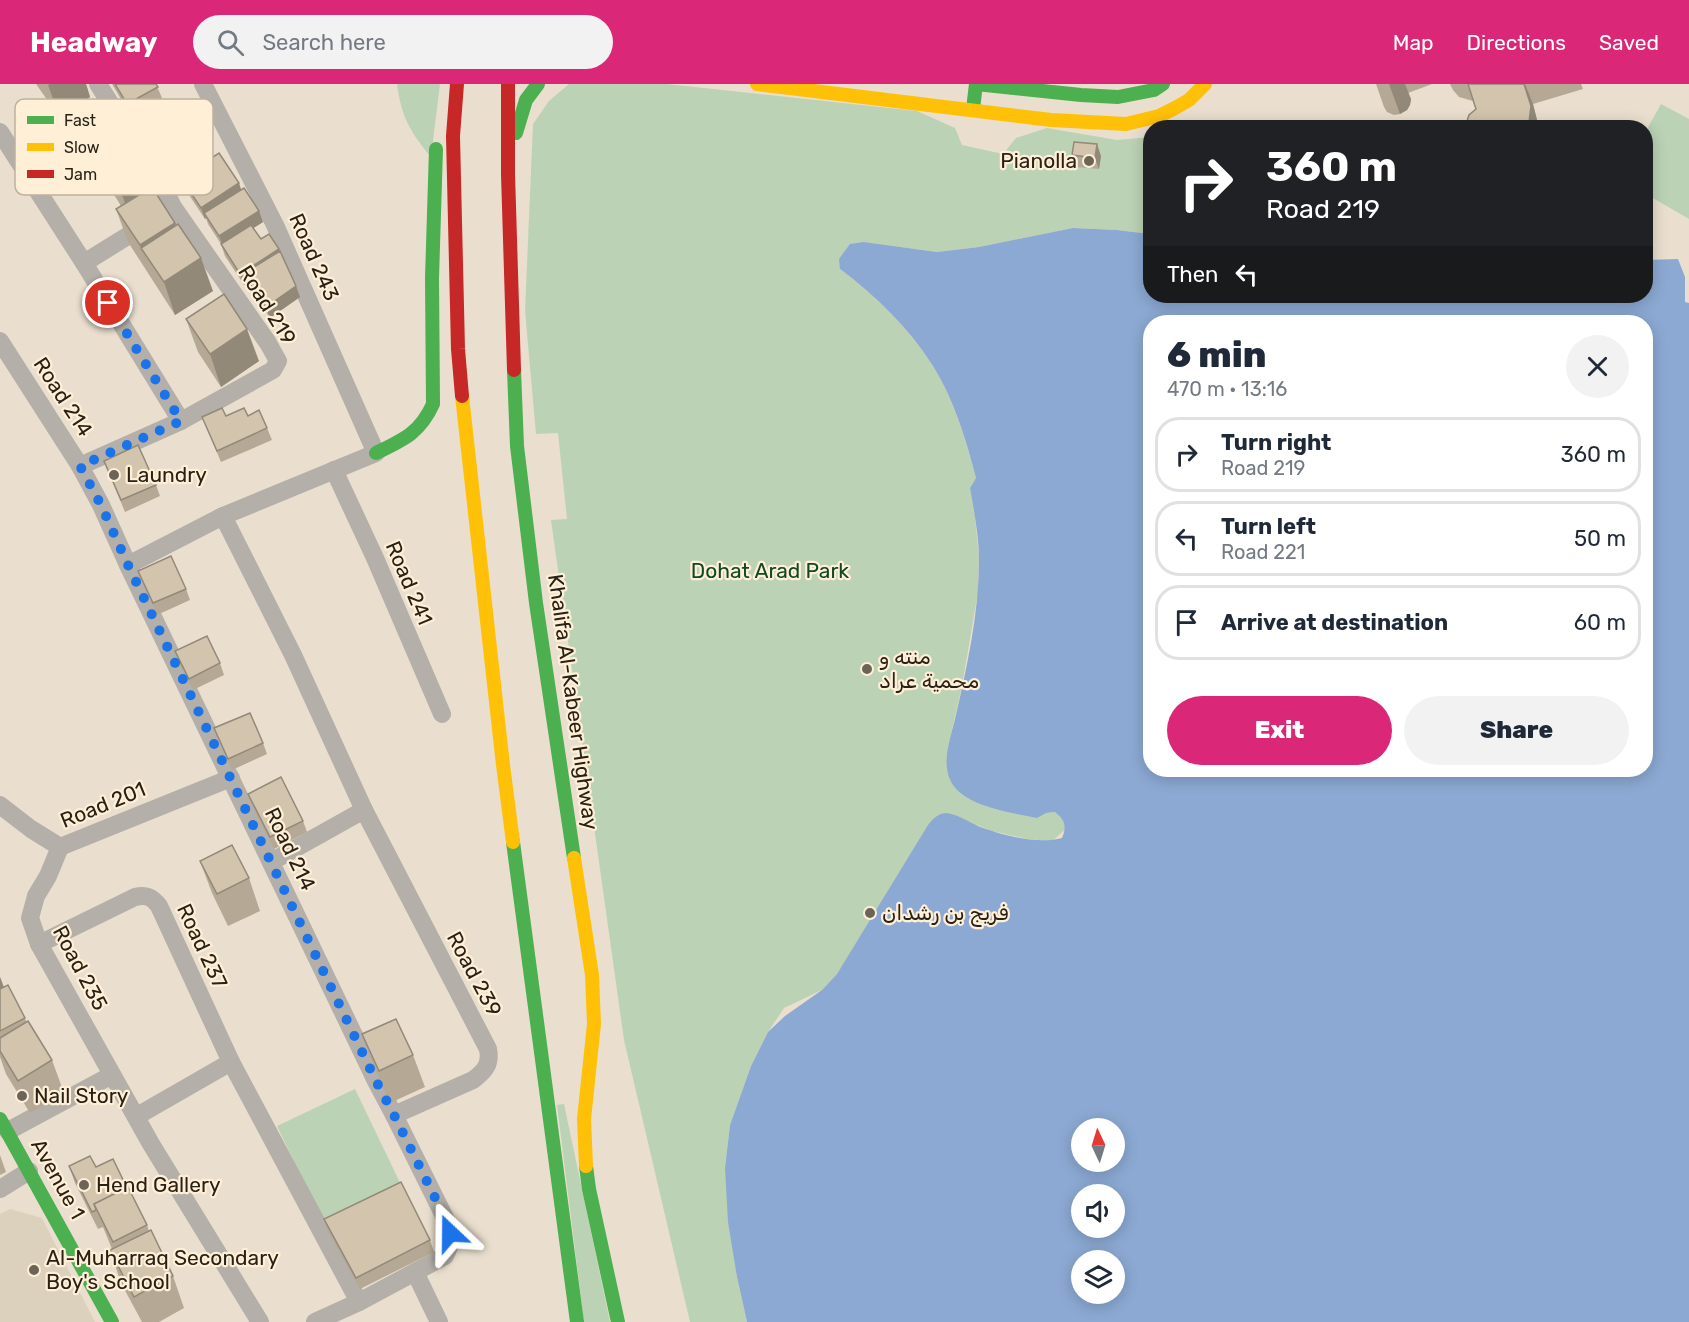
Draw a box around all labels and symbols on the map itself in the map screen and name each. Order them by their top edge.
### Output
legend [15,99,213,195]
text: Fast [64,111,96,130]
text: Slow [64,138,100,157]
place label: Pianolla [1000,148,1077,173]
marker: Pianolla [1082,154,1096,168]
text: Jam [64,165,97,184]
street label: Road 243 [284,209,345,304]
street label: Road 219 [233,261,302,349]
pin [82,277,133,328]
street label: Road 214 [29,352,98,441]
place label: Laundry [126,462,207,487]
marker: Laundry [107,468,121,482]
street label: Road 241 [381,537,438,628]
park label: Dohat Arad Park [691,558,849,583]
street label: Khalifa Al-Kabeer Highway [543,572,604,832]
place label: منته و محمية عراد [879,644,979,693]
marker: منته و محمية عراد [860,662,874,676]
street label: Road 201 [57,776,149,833]
street label: Road 214 [260,803,321,894]
street label: Road 237 [172,899,233,992]
place label: فريج بن رشدان [882,900,1009,927]
marker: فريج بن رشدان [863,906,877,920]
street label: Road 235 [48,921,113,1014]
street label: Road 239 [442,927,507,1020]
place label: Nail Story [34,1083,129,1108]
marker: Nail Story [15,1089,29,1103]
north arrow [1071,1118,1125,1172]
street label: Avenue 1 [26,1134,91,1223]
place label: Hend Gallery [96,1172,221,1197]
marker: Hend Gallery [77,1178,91,1192]
position arrow [418,1201,482,1265]
place label: Al-Muharraq Secondary Boy's School [46,1245,279,1294]
marker: Al-Muharraq Secondary Boy's School [27,1263,41,1277]

